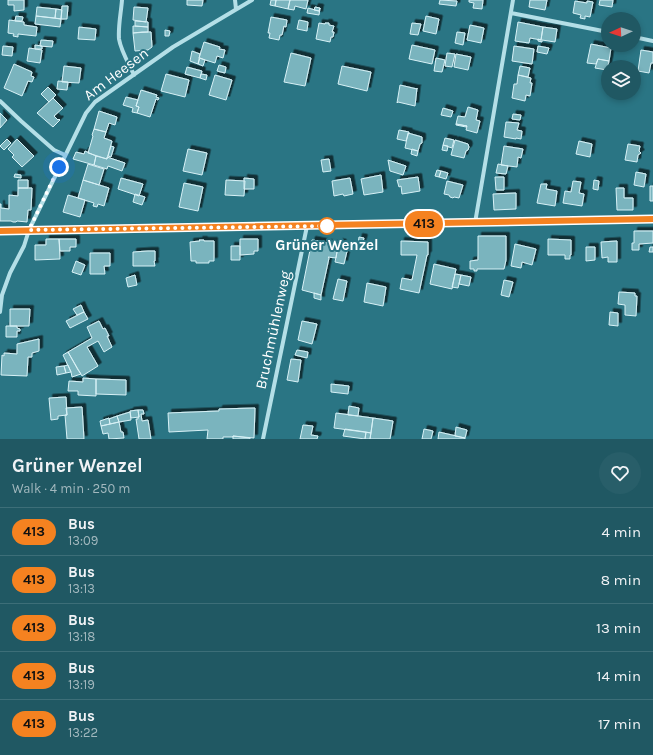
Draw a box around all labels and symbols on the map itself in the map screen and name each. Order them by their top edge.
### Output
north arrow [601,12,641,52]
street label: Am Heesen [80,44,152,104]
your location [49,157,69,177]
line badge: 413 [401,211,447,237]
marker: Grüner Wenzel [318,217,336,235]
place label: Grüner Wenzel [275,236,379,254]
street label: Bruchmühlenweg [252,269,294,391]

